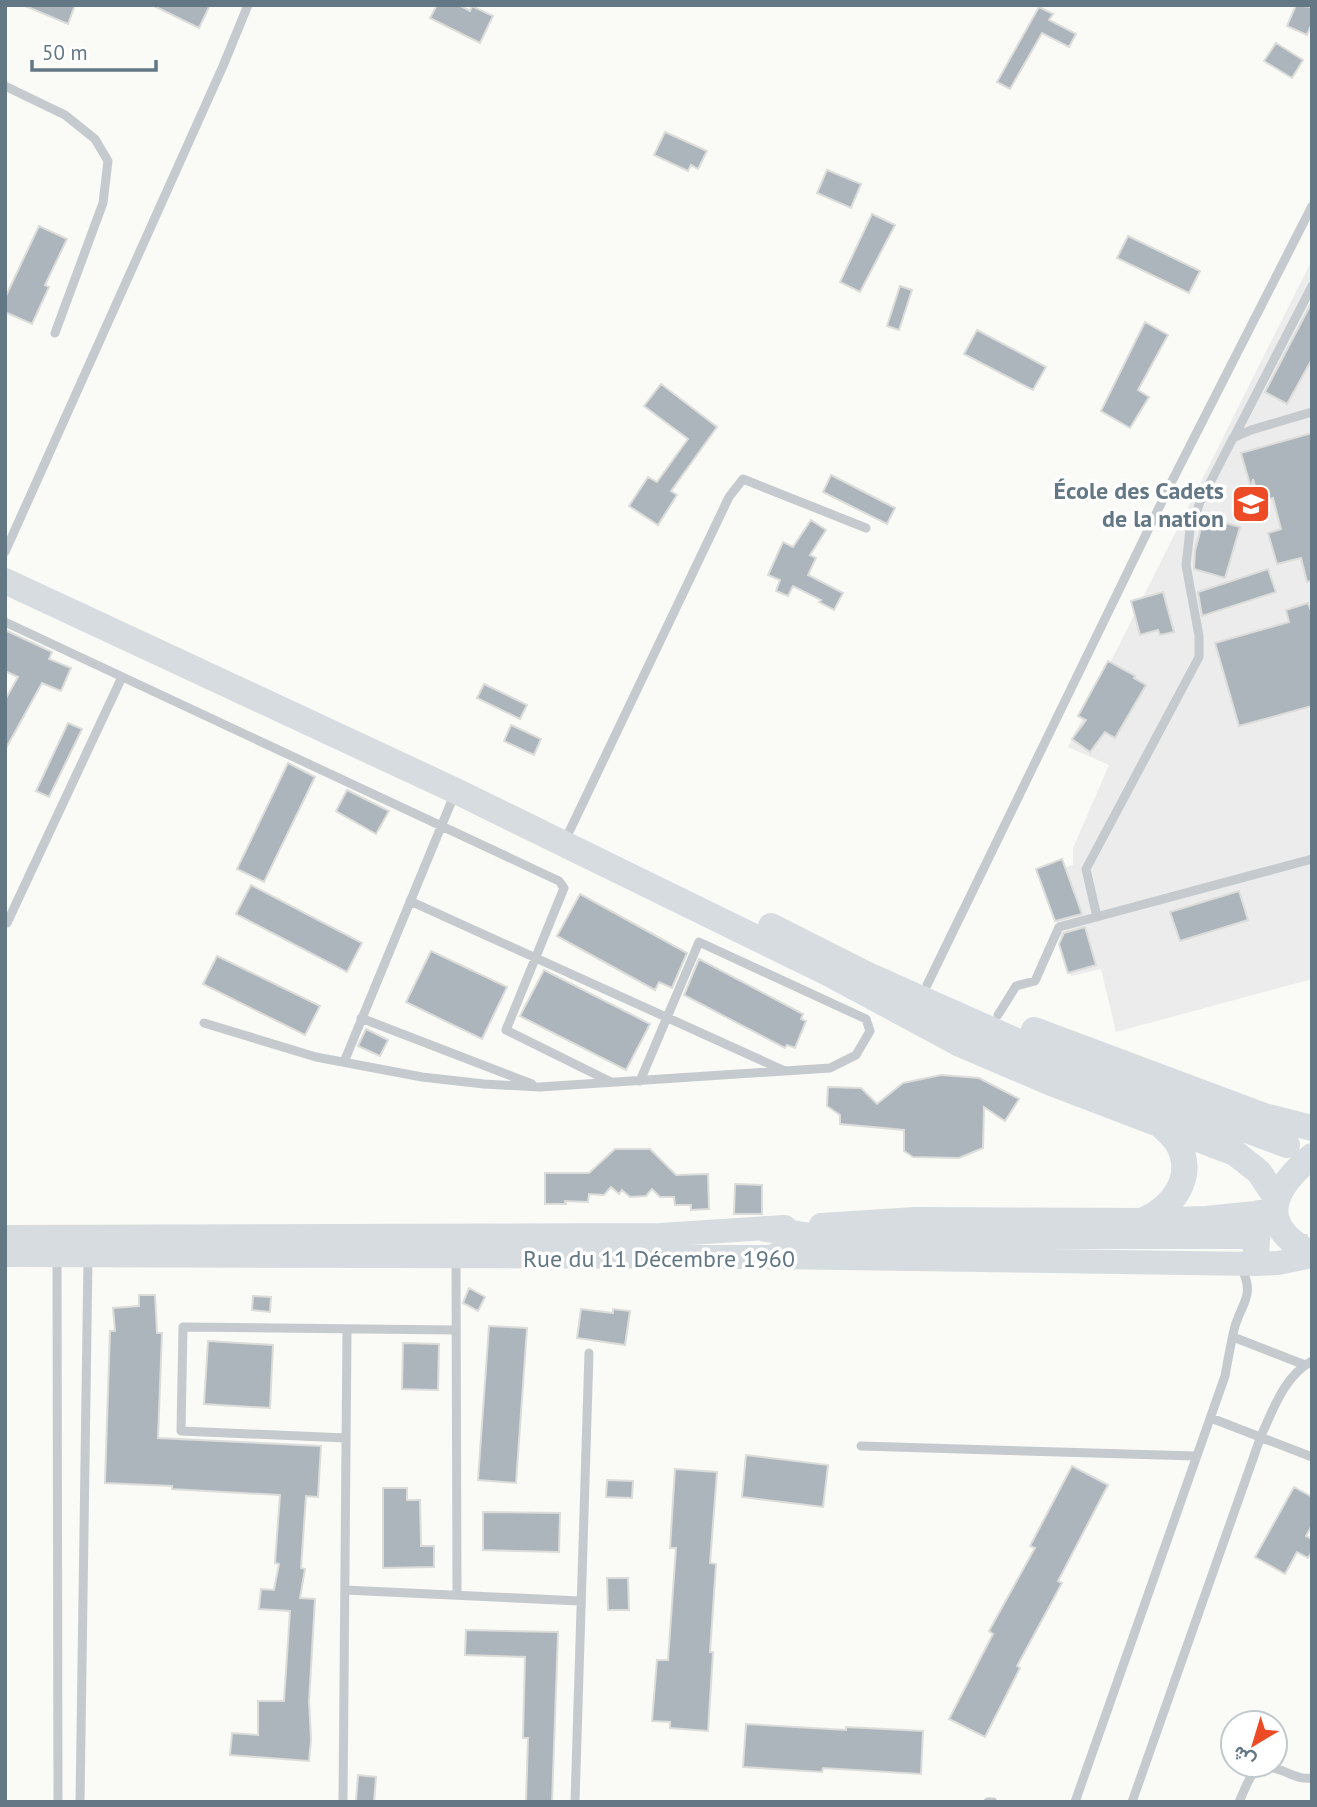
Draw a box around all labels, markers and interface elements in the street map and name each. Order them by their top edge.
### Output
scale bar [32,28,156,72]
text: 50 m [42,39,88,66]
place label: École des Cadets de la nation [1054,475,1224,534]
school or university icon: École des Cadets de la nation [1230,483,1272,525]
street label: Rue du 11 Décembre 1960 [523,1243,795,1274]
north arrow [1219,1709,1289,1779]
text: ش [1227,1741,1260,1774]

